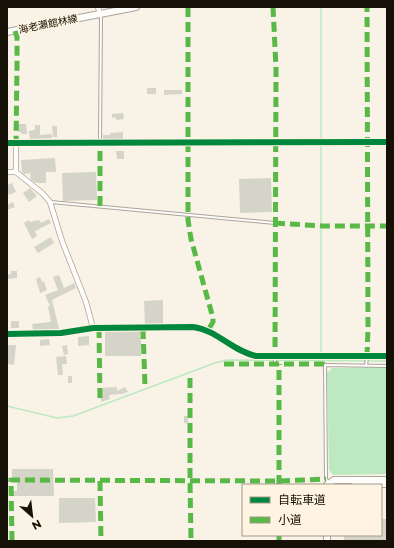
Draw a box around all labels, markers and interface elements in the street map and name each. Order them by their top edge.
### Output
street label: 海老瀬館林線 [17,12,79,36]
legend [242,484,382,536]
text: 自転車道 [278,492,326,507]
north arrow [12,496,52,536]
text: 小道 [278,512,302,527]
text: N [29,517,44,533]

